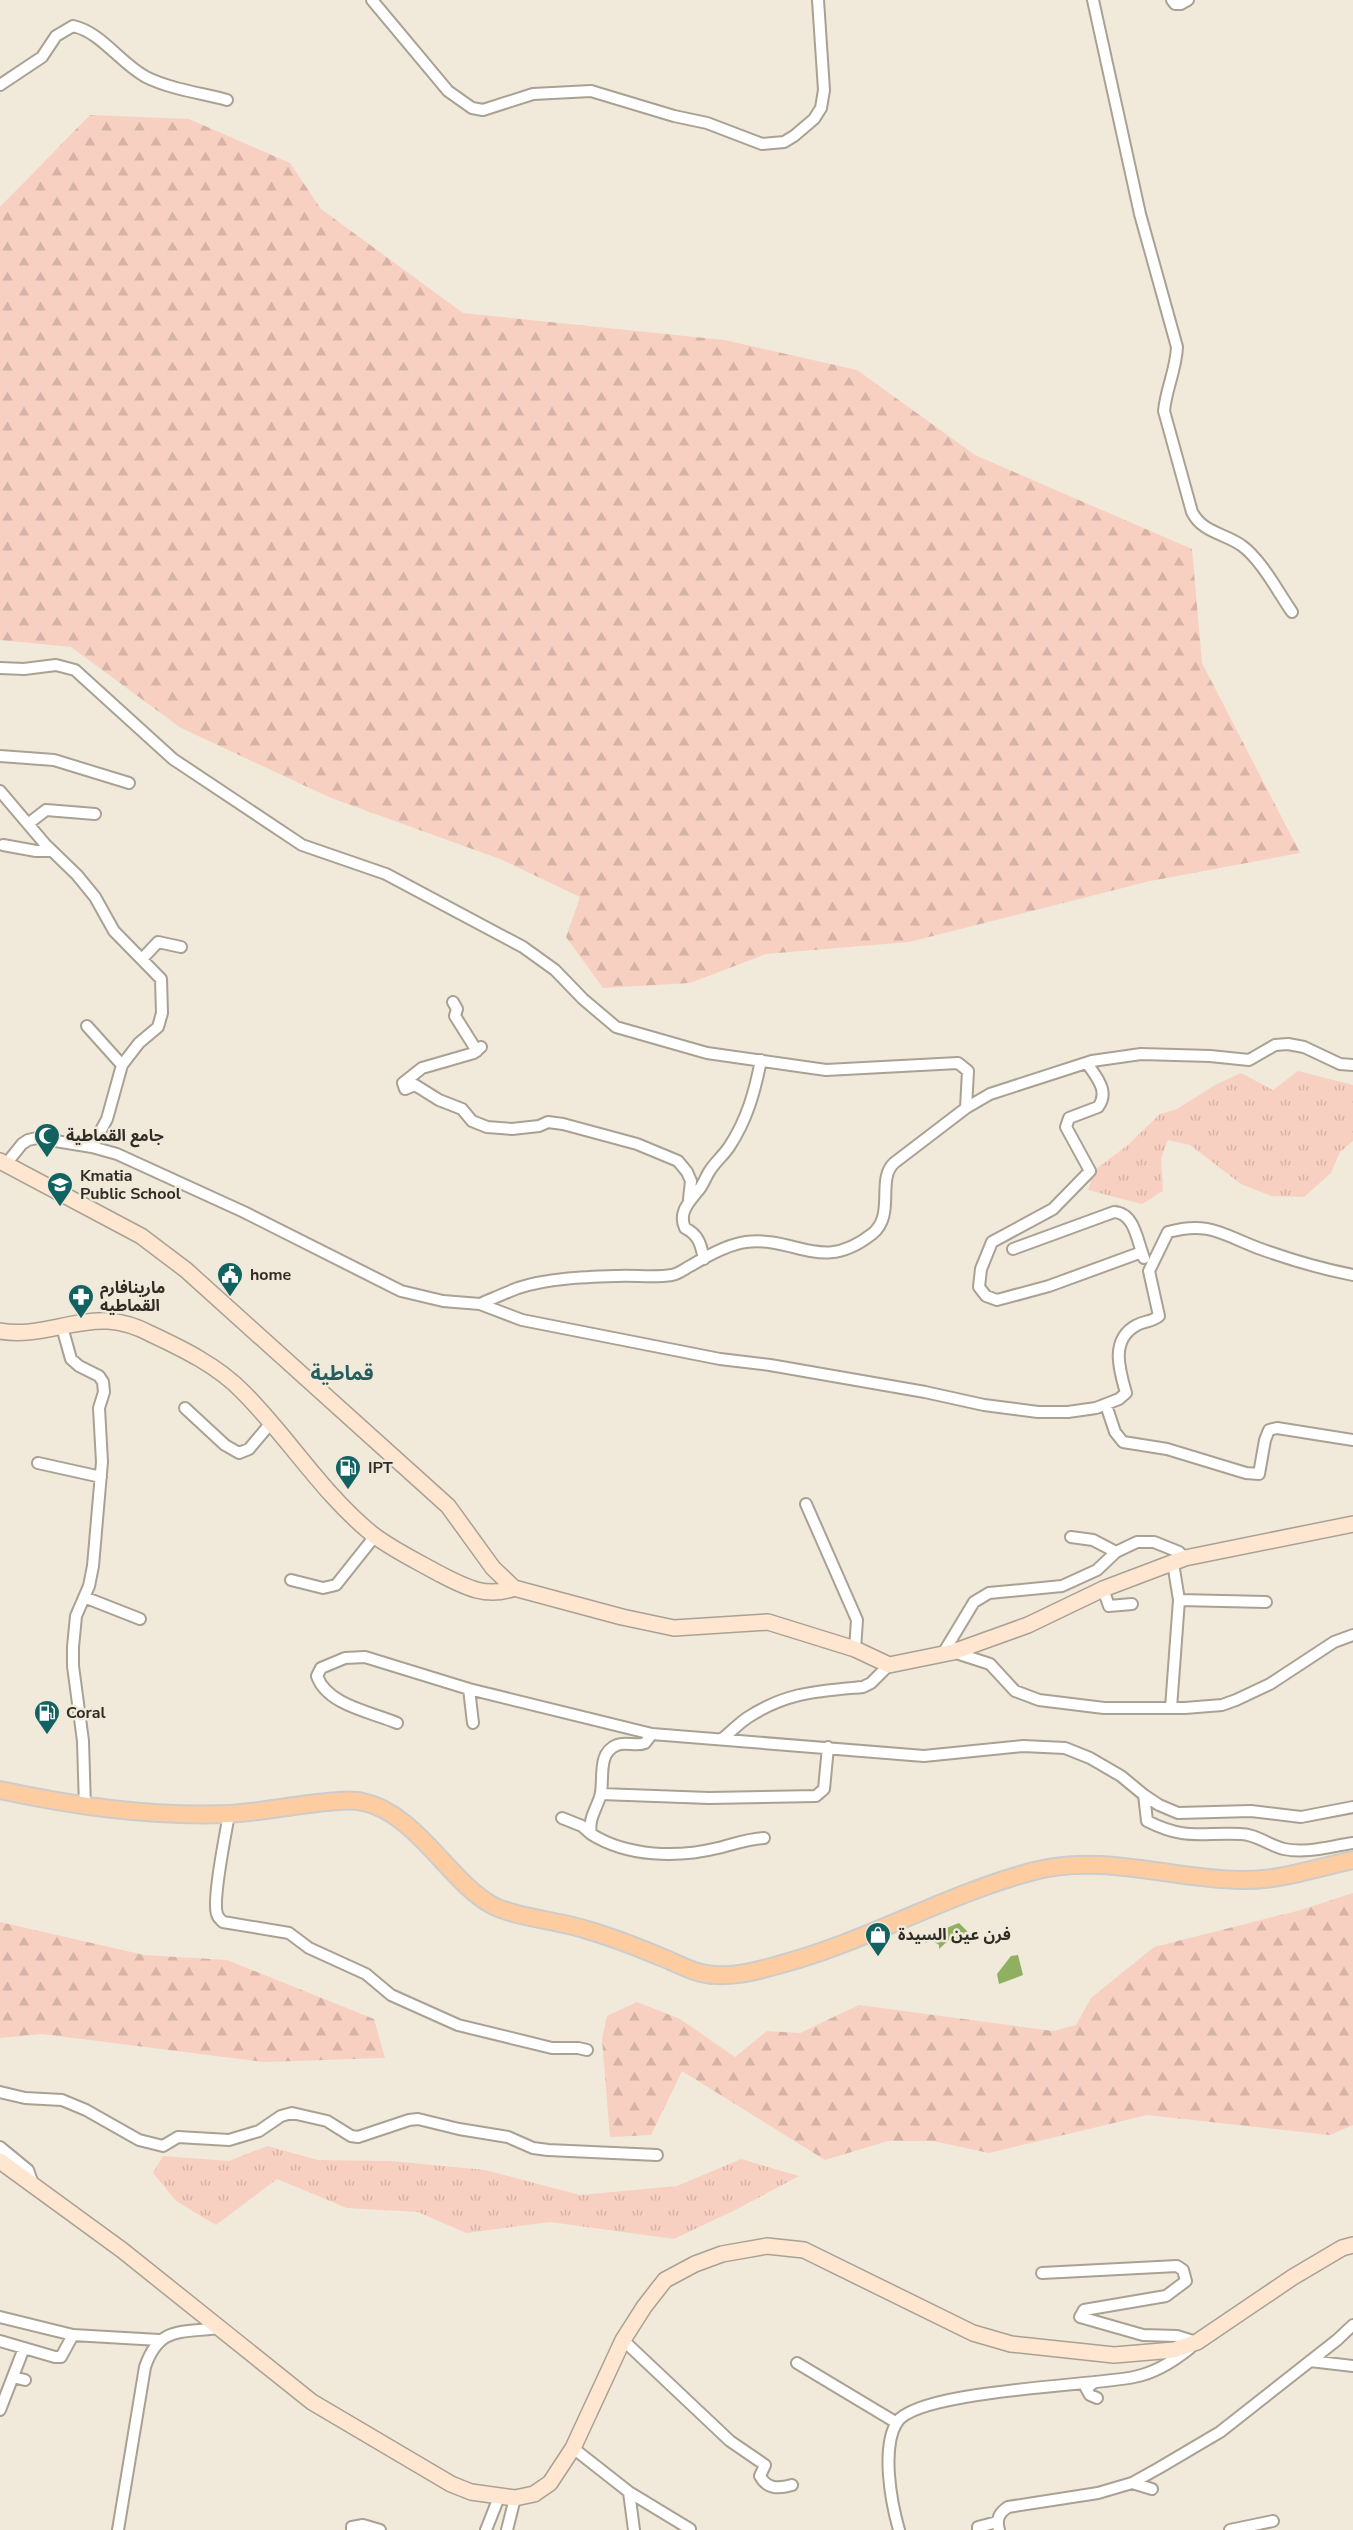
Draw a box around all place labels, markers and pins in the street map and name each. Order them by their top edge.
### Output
mosque icon: جامع القماطية [32,1121,62,1159]
place label: جامع القماطية [66,1125,164,1148]
place label: Kmatia Public School [80,1165,181,1205]
school or university icon: Kmatia Public School [45,1170,75,1208]
public building icon: home [215,1260,245,1298]
place label: home [250,1264,292,1286]
place label: مارينافارم القماطيه [100,1277,165,1317]
pharmacy icon: مارينافارم القماطيه [66,1282,96,1320]
fuel station icon: IPT [333,1453,363,1491]
place label: IPT [368,1457,393,1479]
fuel station icon: Coral [32,1698,62,1736]
place label: Coral [66,1702,106,1724]
shop icon: فرن عين السيدة [863,1920,893,1958]
place label: فرن عين السيدة [898,1924,1011,1946]

